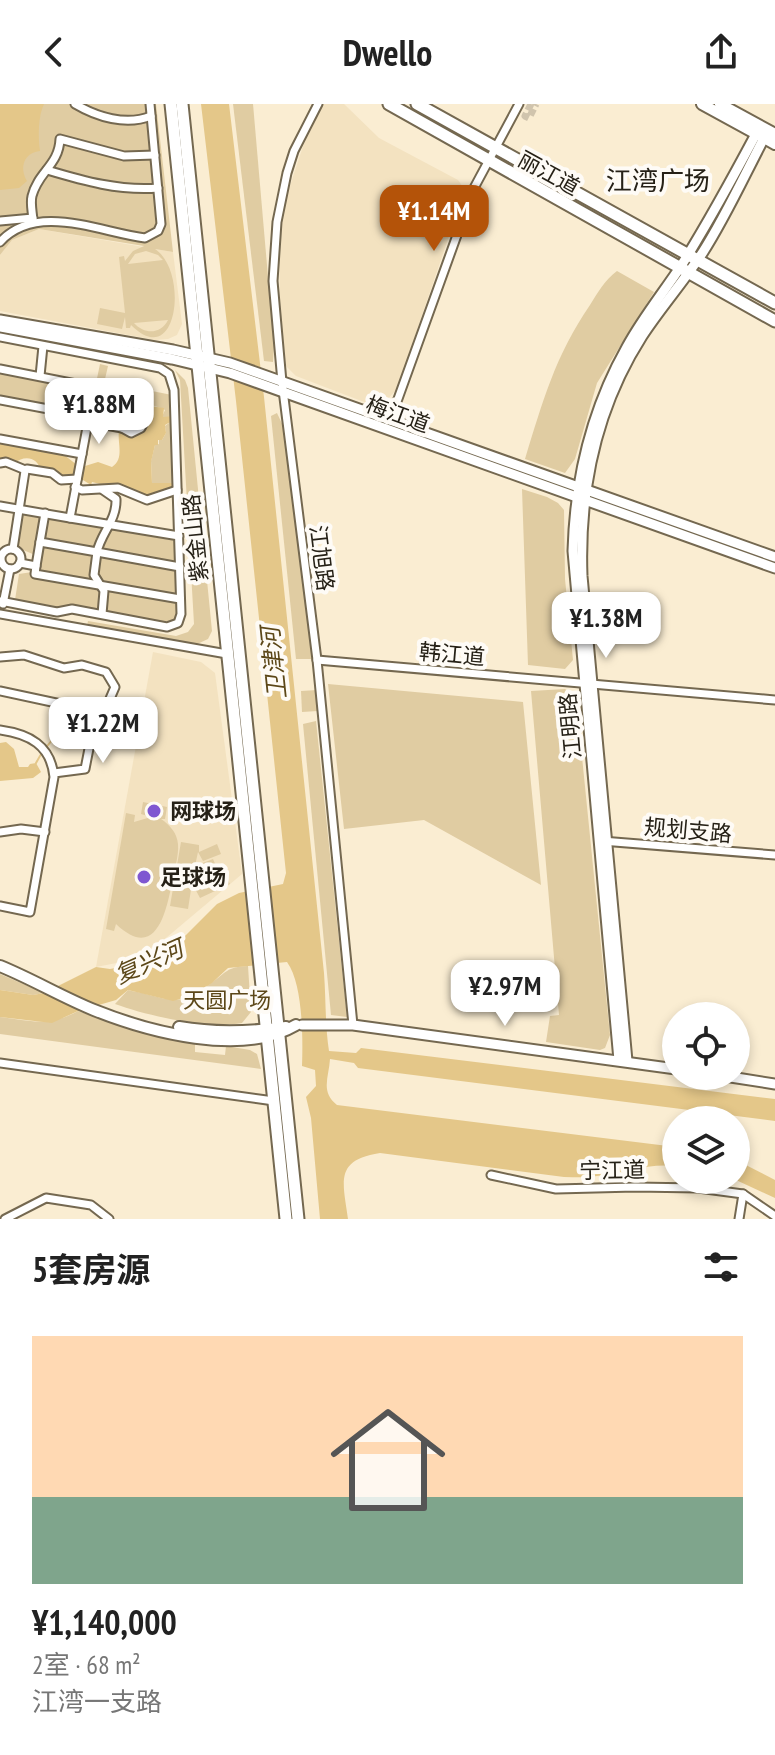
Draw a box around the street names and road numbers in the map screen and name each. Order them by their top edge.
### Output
street label: 丽江道 [513,145,585,201]
street label: 梅江道 [362,390,434,438]
street label: 紫金山路 [176,493,214,583]
street label: 江旭路 [304,524,340,592]
street label: 韩江道 [418,637,486,671]
street label: 江明路 [553,692,587,760]
street label: 规划支路 [643,812,733,848]
street label: 宁江道 [579,1155,645,1185]

